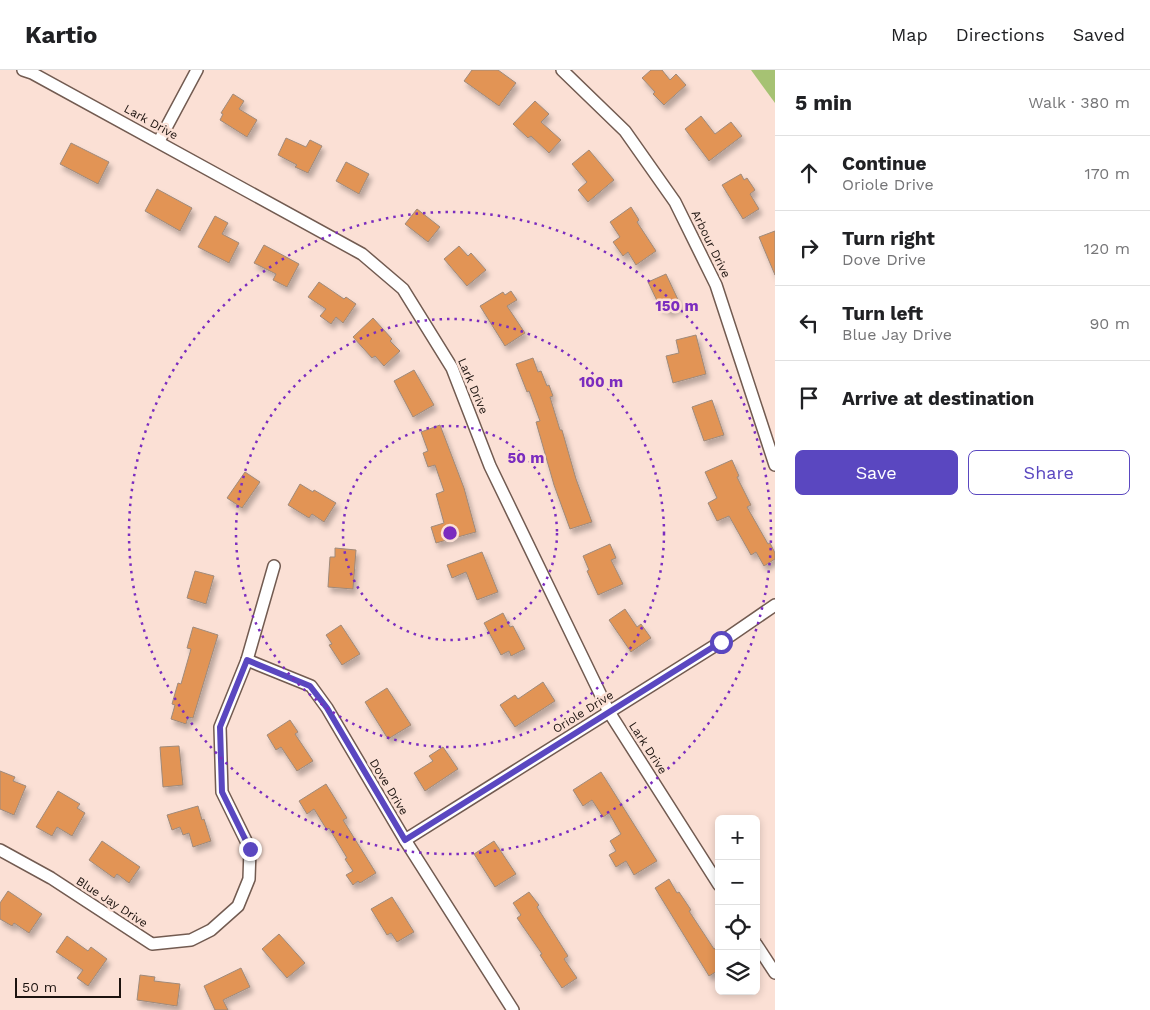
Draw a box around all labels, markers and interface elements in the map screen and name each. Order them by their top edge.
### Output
text: Kartio [25,21,97,49]
text: Map [891,24,928,45]
text: Directions [956,24,1045,45]
text: Saved [1073,24,1125,45]
text: 5 min [795,90,852,115]
text: Walk · 380 m [1028,93,1130,112]
street label: Lark Drive [122,101,180,143]
text: Continue [842,152,926,175]
icon: ahead [795,159,823,187]
text: 170 m [1084,164,1130,183]
text: Oriole Drive [842,175,934,194]
street label: Arbour Drive [689,208,733,280]
text: Turn right [842,227,935,250]
icon: right [795,234,823,262]
text: 120 m [1084,239,1130,258]
text: Dove Drive [842,250,926,269]
text: 150 m [655,297,699,315]
text: Turn left [842,302,923,325]
icon: left [795,309,823,337]
text: 90 m [1089,314,1130,333]
text: Blue Jay Drive [842,325,952,344]
street label: Lark Drive [455,356,491,416]
text: 100 m [579,373,623,391]
icon: arrive [795,384,823,412]
text: Arrive at destination [842,387,1034,410]
text: 50 m [508,449,544,467]
button: Save [795,450,958,495]
button: Share [968,450,1130,495]
centre of rings [441,524,459,542]
route start [710,631,733,654]
street label: Oriole Drive [550,688,616,736]
street label: Lark Drive [626,719,670,777]
street label: Dove Drive [367,756,411,818]
map controls [715,815,760,995]
button: + [715,815,760,860]
route end [239,838,262,861]
button: − [715,860,760,905]
street label: Blue Jay Drive [74,874,150,930]
button: locate [715,905,760,950]
button: layers [715,950,760,995]
scale bar [15,975,121,998]
text: 50 m [22,979,57,995]

